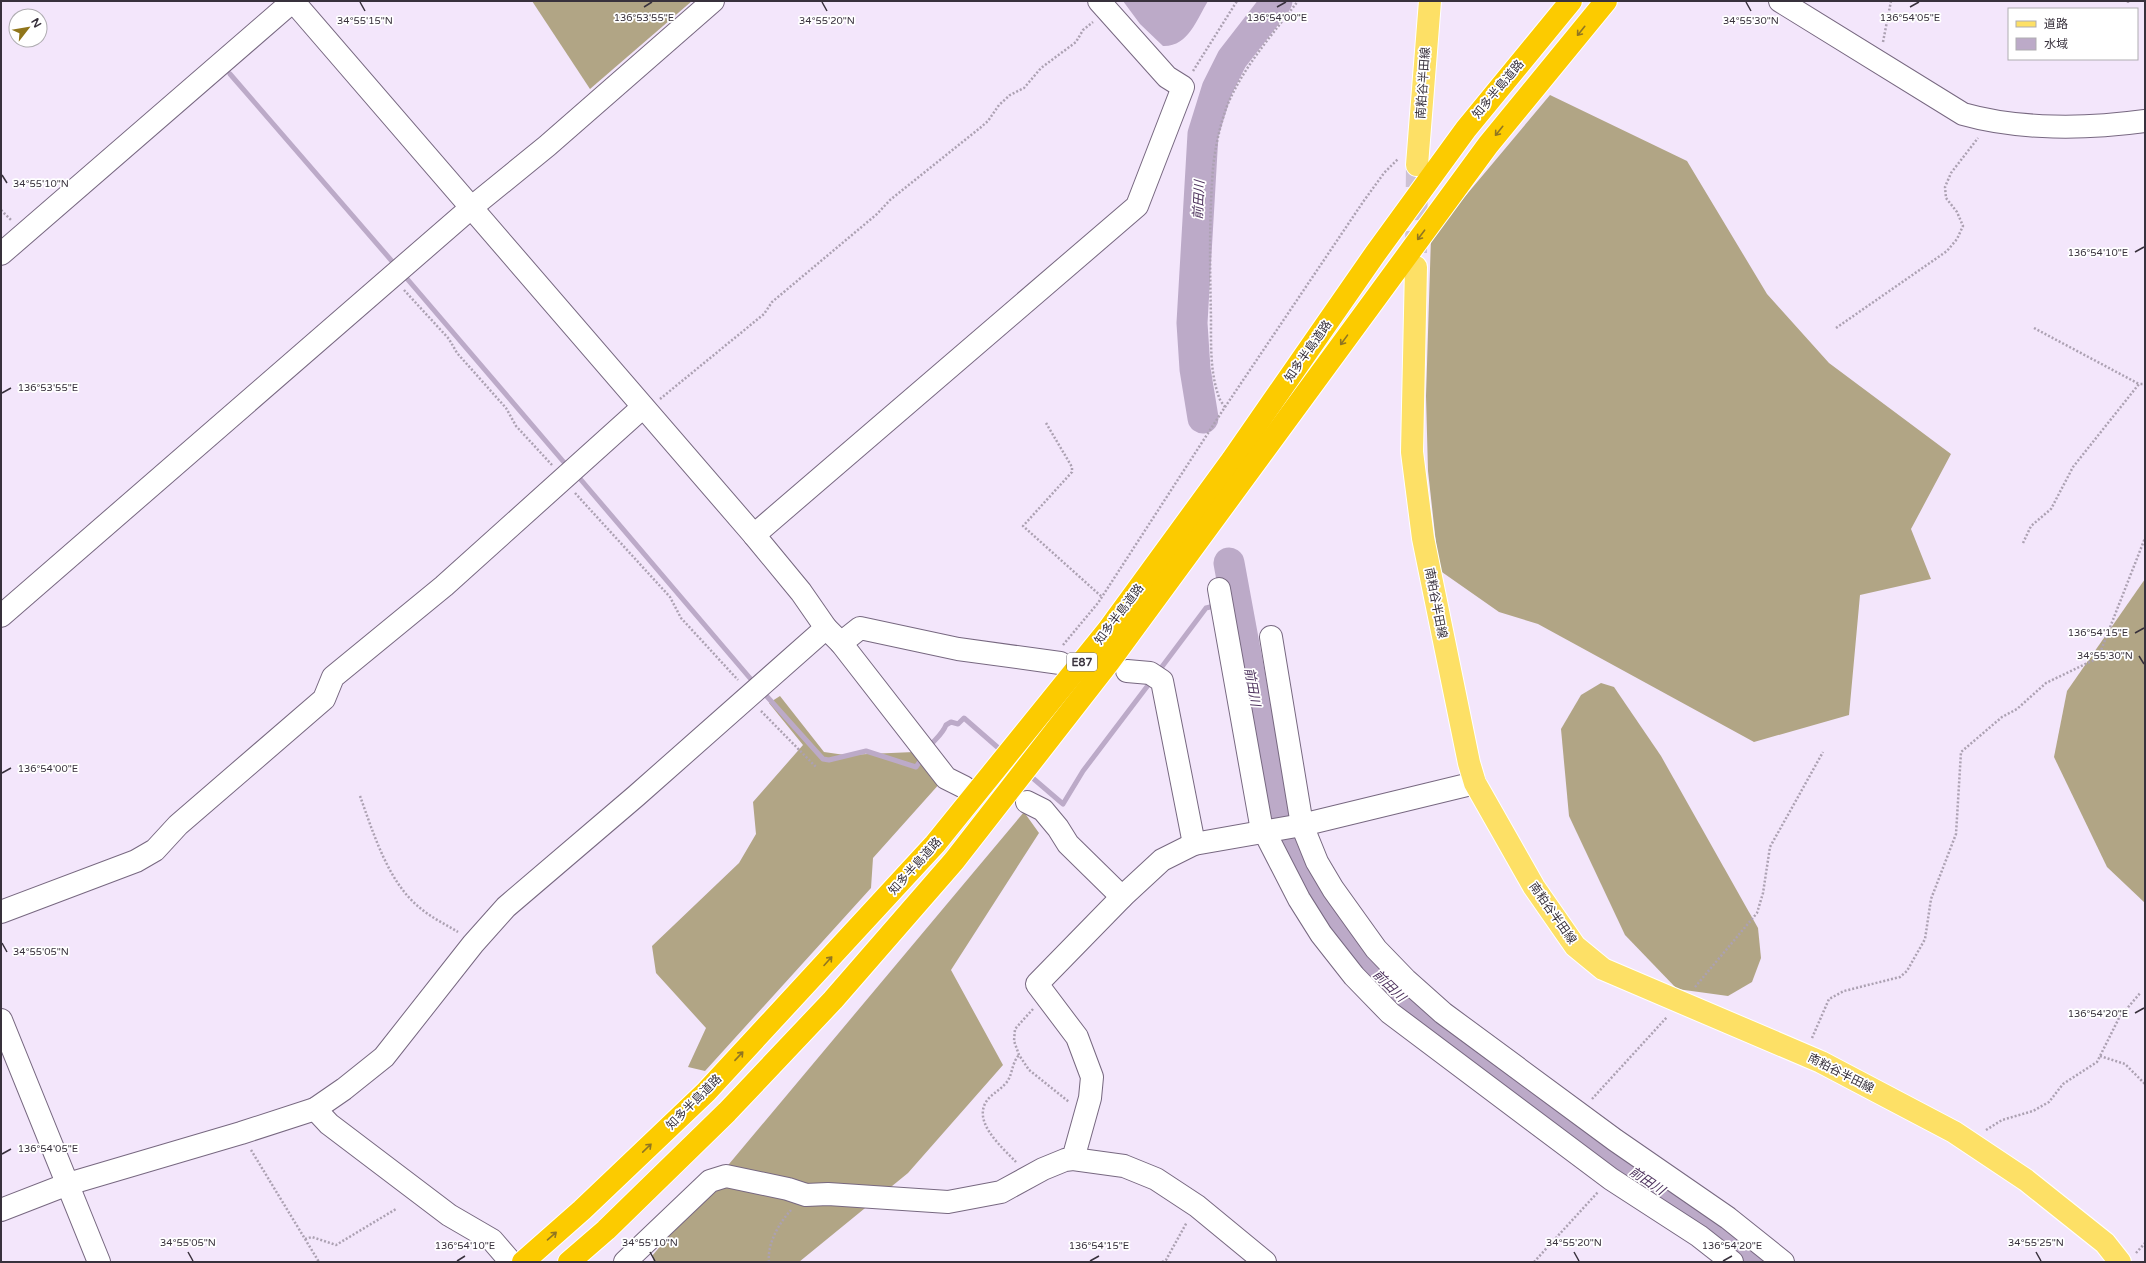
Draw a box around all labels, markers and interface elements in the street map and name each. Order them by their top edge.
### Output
north arrow [8,8,48,48]
legend [2008,8,2138,60]
text: 136°53'55"E [614,12,674,24]
text: 136°54'00"E [1247,12,1307,24]
text: 136°54'05"E [1880,12,1940,24]
text: 34°55'15"N [337,15,393,27]
text: 34°55'20"N [799,15,855,27]
text: 34°55'30"N [1723,15,1779,27]
text: N [28,16,44,30]
text: 道路 [2044,17,2068,31]
one-way arrow [1577,25,1586,36]
text: 水域 [2044,37,2068,51]
street label: 南粕谷半田線 [1414,47,1432,119]
street label: 知多半島道路 [1469,57,1527,121]
one-way arrow [1494,126,1503,137]
text: 34°55'10"N [13,178,69,190]
water label: 前田川 [1190,178,1208,220]
one-way arrow [1417,229,1425,240]
text: 136°54'10"E [2068,247,2128,259]
street label: 知多半島道路 [1282,317,1334,385]
one-way arrow [1340,334,1348,345]
text: 136°53'55"E [18,382,78,394]
street label: 南粕谷半田線 [1422,566,1450,640]
street label: 知多半島道路 [1092,581,1146,647]
text: 136°54'15"E [2068,627,2128,639]
text: 34°55'30"N [2077,650,2133,662]
road number: E87 [1067,653,1097,671]
water label: 前田川 [1241,666,1264,710]
text: 136°54'00"E [18,763,78,775]
street label: 知多半島道路 [886,835,944,897]
street label: 南粕谷半田線 [1527,879,1579,947]
text: 34°55'05"N [13,946,69,958]
one-way arrow [823,956,833,966]
water label: 前田川 [1369,967,1410,1007]
text: 136°54'20"E [2068,1008,2128,1020]
street label: 南粕谷半田線 [1806,1050,1876,1096]
one-way arrow [734,1051,744,1061]
street label: 知多半島道路 [664,1072,724,1132]
text: 136°54'05"E [18,1143,78,1155]
one-way arrow [642,1143,652,1153]
water label: 前田川 [1626,1163,1669,1200]
one-way arrow [547,1232,557,1241]
text: 34°55'05"N [160,1237,216,1249]
text: 34°55'10"N [622,1237,678,1249]
text: 34°55'20"N [1546,1237,1602,1249]
text: 34°55'25"N [2008,1237,2064,1249]
text: 136°54'10"E [435,1240,495,1252]
text: 136°54'15"E [1069,1240,1129,1252]
text: 136°54'20"E [1702,1240,1762,1252]

